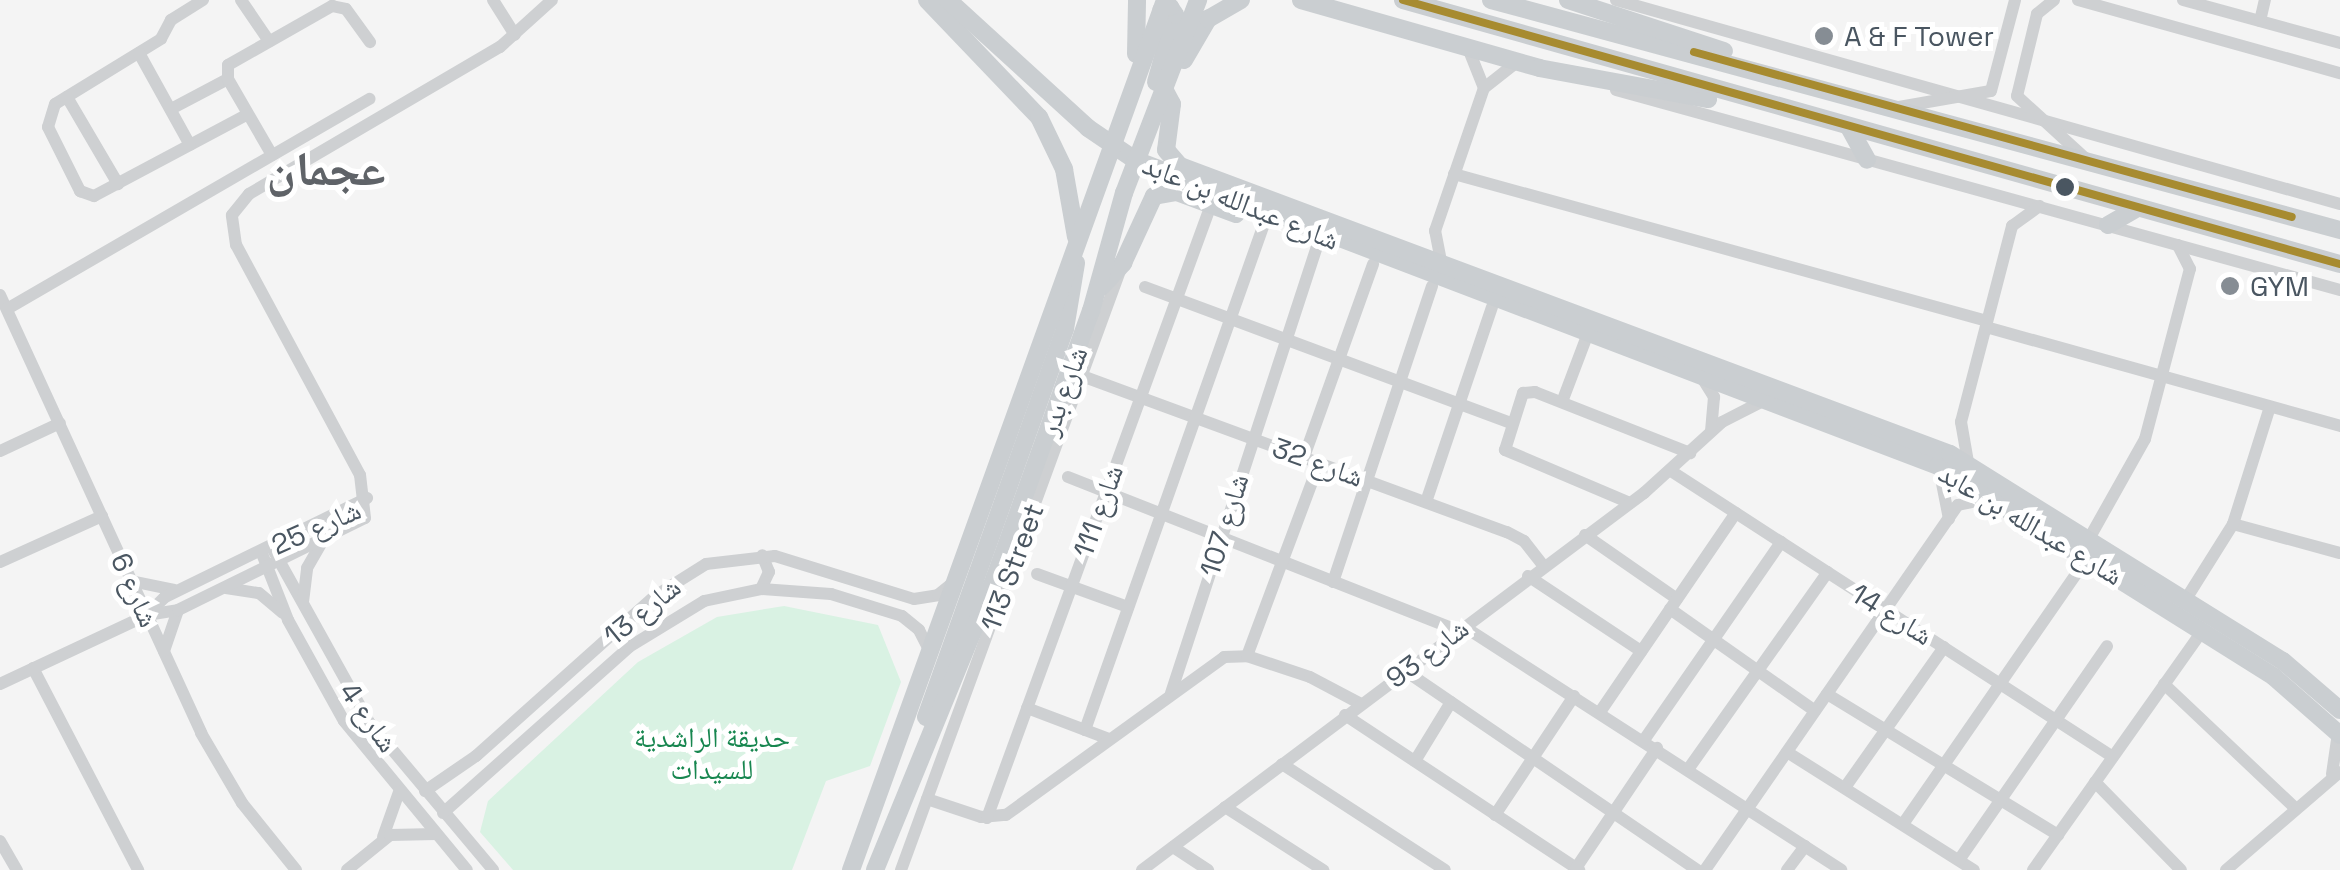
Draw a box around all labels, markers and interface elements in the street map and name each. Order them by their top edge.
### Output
place label: A & F Tower [1844,19,1995,53]
marker: A & F Tower [1813,25,1835,47]
district label: عجمان [267,140,385,198]
street label: شارع عبدالله بن عابد [1138,147,1344,257]
unlabelled marker [2055,177,2075,197]
place label: GYM [2250,269,2309,303]
marker: GYM [2219,275,2241,297]
street label: شارع بدر [1031,342,1095,440]
street label: شارع 32 [1268,430,1368,494]
street label: شارع عبدالله بن عابد [1933,456,2129,592]
street label: شارع 111 [1066,460,1130,562]
street label: شارع 107 [1193,470,1255,580]
street label: شارع 25 [266,493,366,561]
street label: 113 Street [973,499,1051,635]
street label: شارع 6 [104,548,166,632]
street label: شارع 13 [597,570,687,652]
street label: شارع 14 [1845,576,1939,652]
street label: شارع 93 [1379,611,1475,695]
street label: شارع 4 [333,675,405,759]
park label: حديقة الراشدية للسيدات [634,720,790,786]

